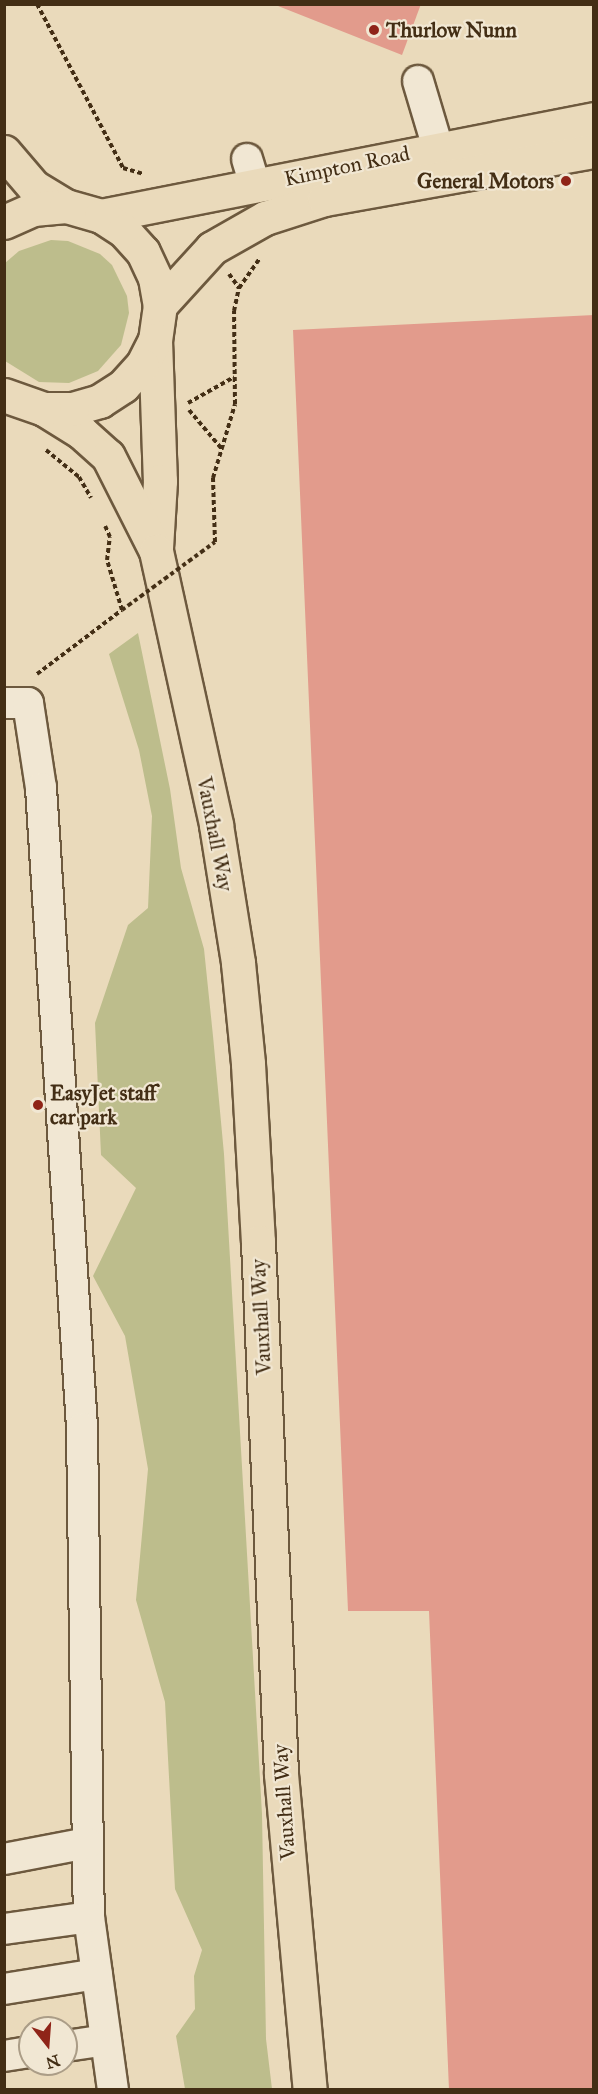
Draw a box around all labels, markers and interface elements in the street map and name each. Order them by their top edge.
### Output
place label: Thurlow Nunn [386,17,517,43]
marker: Thurlow Nunn [367,23,381,37]
street label: Kimpton Road [282,140,412,192]
place label: General Motors [417,168,554,194]
marker: General Motors [559,174,573,188]
street label: Vauxhall Way [192,775,238,893]
place label: EasyJet staff car park [50,1080,156,1130]
marker: EasyJet staff car park [31,1098,45,1112]
street label: Vauxhall Way [245,1258,277,1376]
street label: Vauxhall Way [267,1743,301,1861]
north arrow [18,2016,78,2076]
text: N [44,2051,62,2073]

